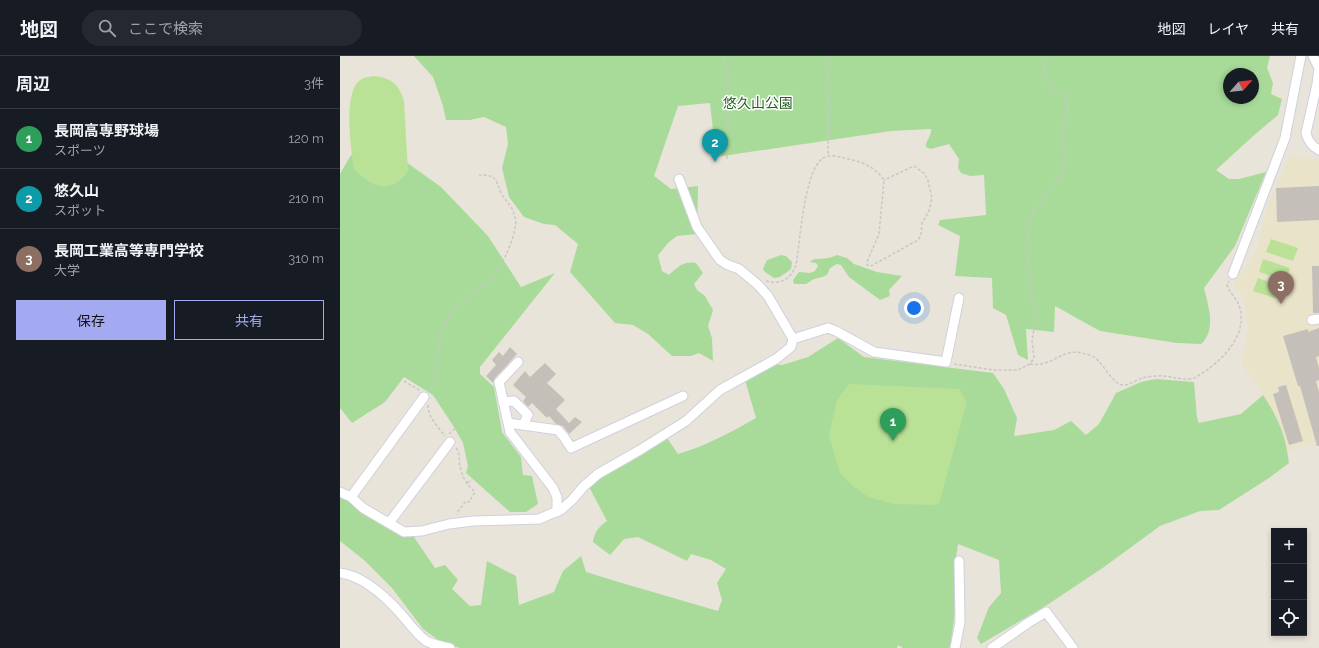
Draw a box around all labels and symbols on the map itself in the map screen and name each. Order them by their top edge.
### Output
north arrow [1223,68,1259,104]
park label: 悠久山公園 [723,95,793,111]
pin: 2 [702,129,728,162]
pin: 3 [1268,271,1294,304]
your location [904,298,924,318]
pin: 1 [880,408,906,441]

